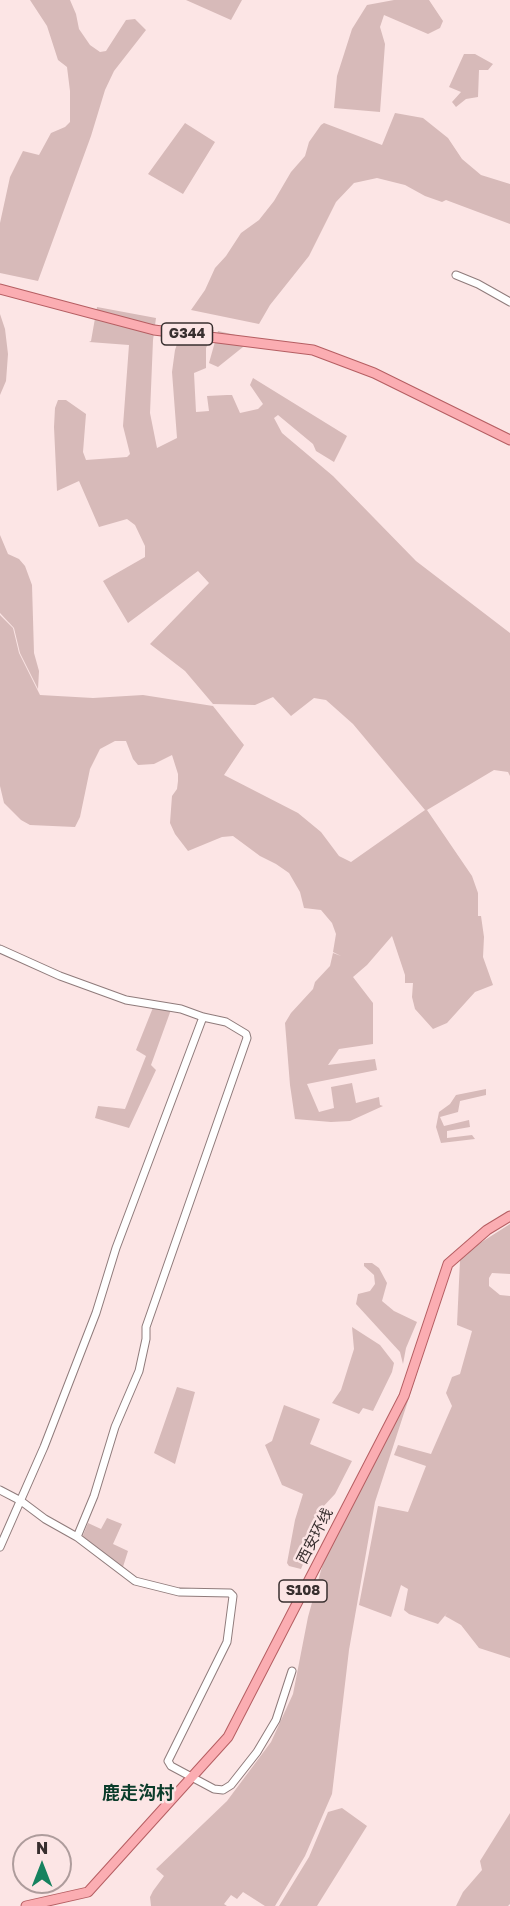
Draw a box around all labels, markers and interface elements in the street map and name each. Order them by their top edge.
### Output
road number: G344 [162,323,213,345]
street label: 西安环线 [293,1505,337,1567]
road number: S108 [279,1580,327,1602]
district label: 鹿走沟村 [102,1782,174,1804]
north arrow [12,1834,72,1894]
text: N [36,1838,48,1858]

